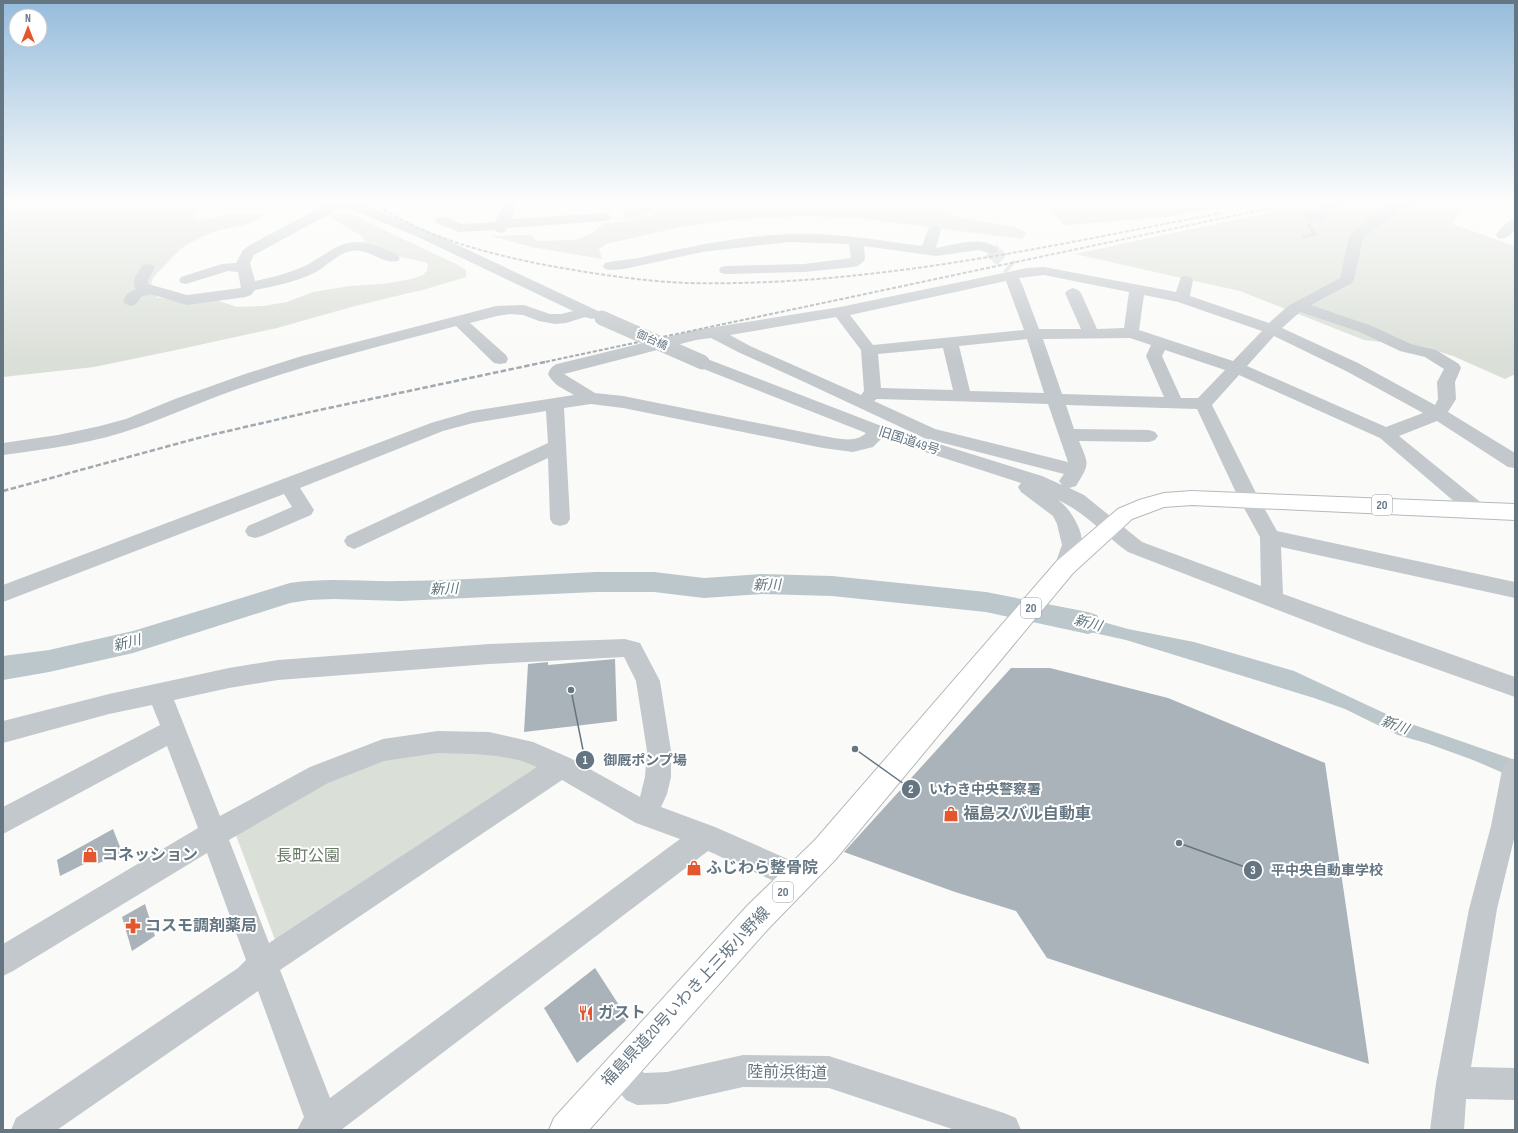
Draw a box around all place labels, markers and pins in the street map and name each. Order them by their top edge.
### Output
callout: 御厩ポンプ場 [575,747,695,773]
callout: いわき中央警察署 [901,776,1049,802]
shop icon: 福島スバル自動車 [942,805,960,823]
place label: 福島スバル自動車 [963,805,1091,824]
shop icon: コネッション [81,846,99,864]
place label: コネッション [102,846,198,865]
callout: 平中央自動車学校 [1243,857,1391,883]
shop icon: ふじわら整骨院 [685,859,703,877]
place label: ふじわら整骨院 [706,859,818,878]
pharmacy icon: コスモ調剤薬局 [124,917,142,935]
place label: コスモ調剤薬局 [145,917,257,936]
restaurant icon: ガスト [577,1004,595,1022]
place label: ガスト [598,1004,646,1023]

